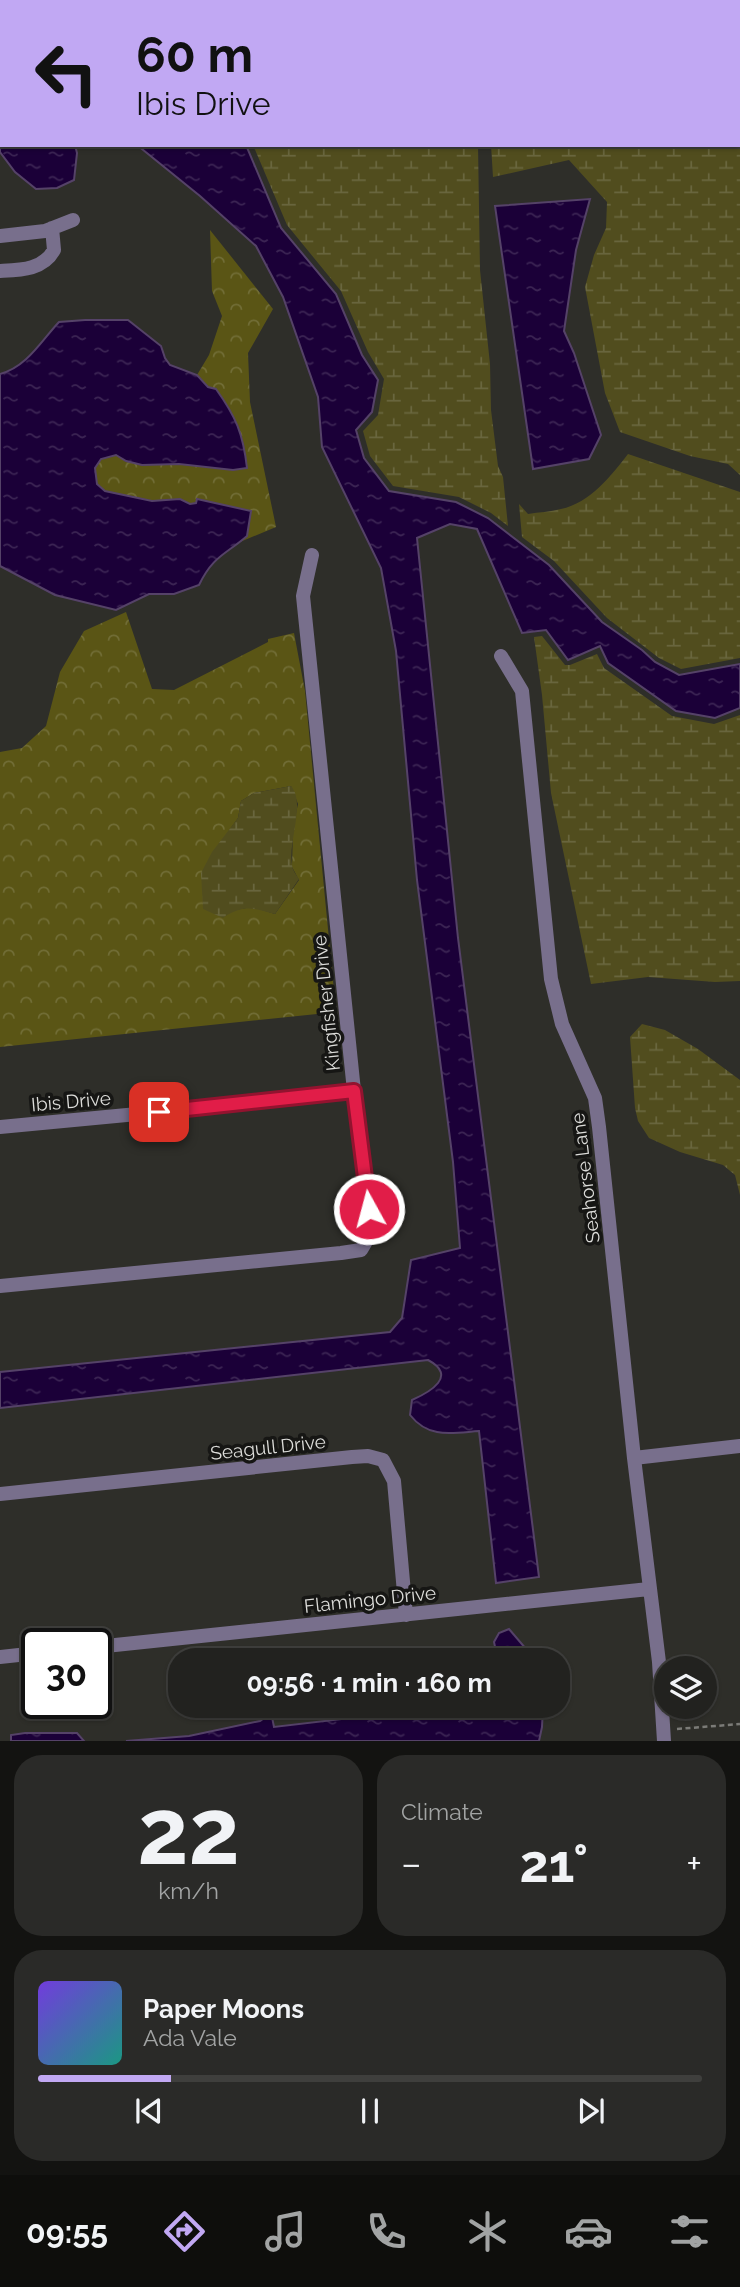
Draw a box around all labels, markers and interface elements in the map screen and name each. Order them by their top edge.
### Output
text: 60 m [136,26,253,83]
icon: left [21,28,112,119]
text: Ibis Drive [136,85,271,122]
street label: Kingfisher Drive [308,934,344,1072]
pin [129,1082,189,1142]
street label: Ibis Drive [30,1087,112,1115]
icon: arrive [140,1093,178,1131]
street label: Seahorse Lane [566,1112,604,1244]
position arrow [332,1172,406,1246]
street label: Seagull Drive [209,1430,327,1464]
street label: Flamingo Drive [303,1581,437,1617]
speed limit sign: 30 [21,1628,112,1719]
map controls [654,1656,717,1719]
button: layers [654,1656,717,1719]
text: 09:56 · 1 min · 160 m [246,1668,492,1698]
text: 22 [137,1778,240,1885]
text: Climate [401,1798,483,1825]
text: 21° [520,1833,588,1894]
text: − [401,1841,421,1886]
text: + [686,1841,702,1886]
text: km/h [158,1877,219,1904]
text: Paper Moons [143,1994,304,2024]
text: Ada Vale [143,2024,237,2051]
icon: previous [130,2092,168,2130]
icon: pause [351,2092,389,2130]
icon: next [572,2092,610,2130]
icon: directions [160,2207,209,2256]
icon: music [261,2207,310,2256]
icon: phone [362,2207,411,2256]
icon: climate [463,2207,512,2256]
icon: car [564,2207,613,2256]
icon: filters [665,2207,714,2256]
text: 09:55 [26,2213,108,2250]

